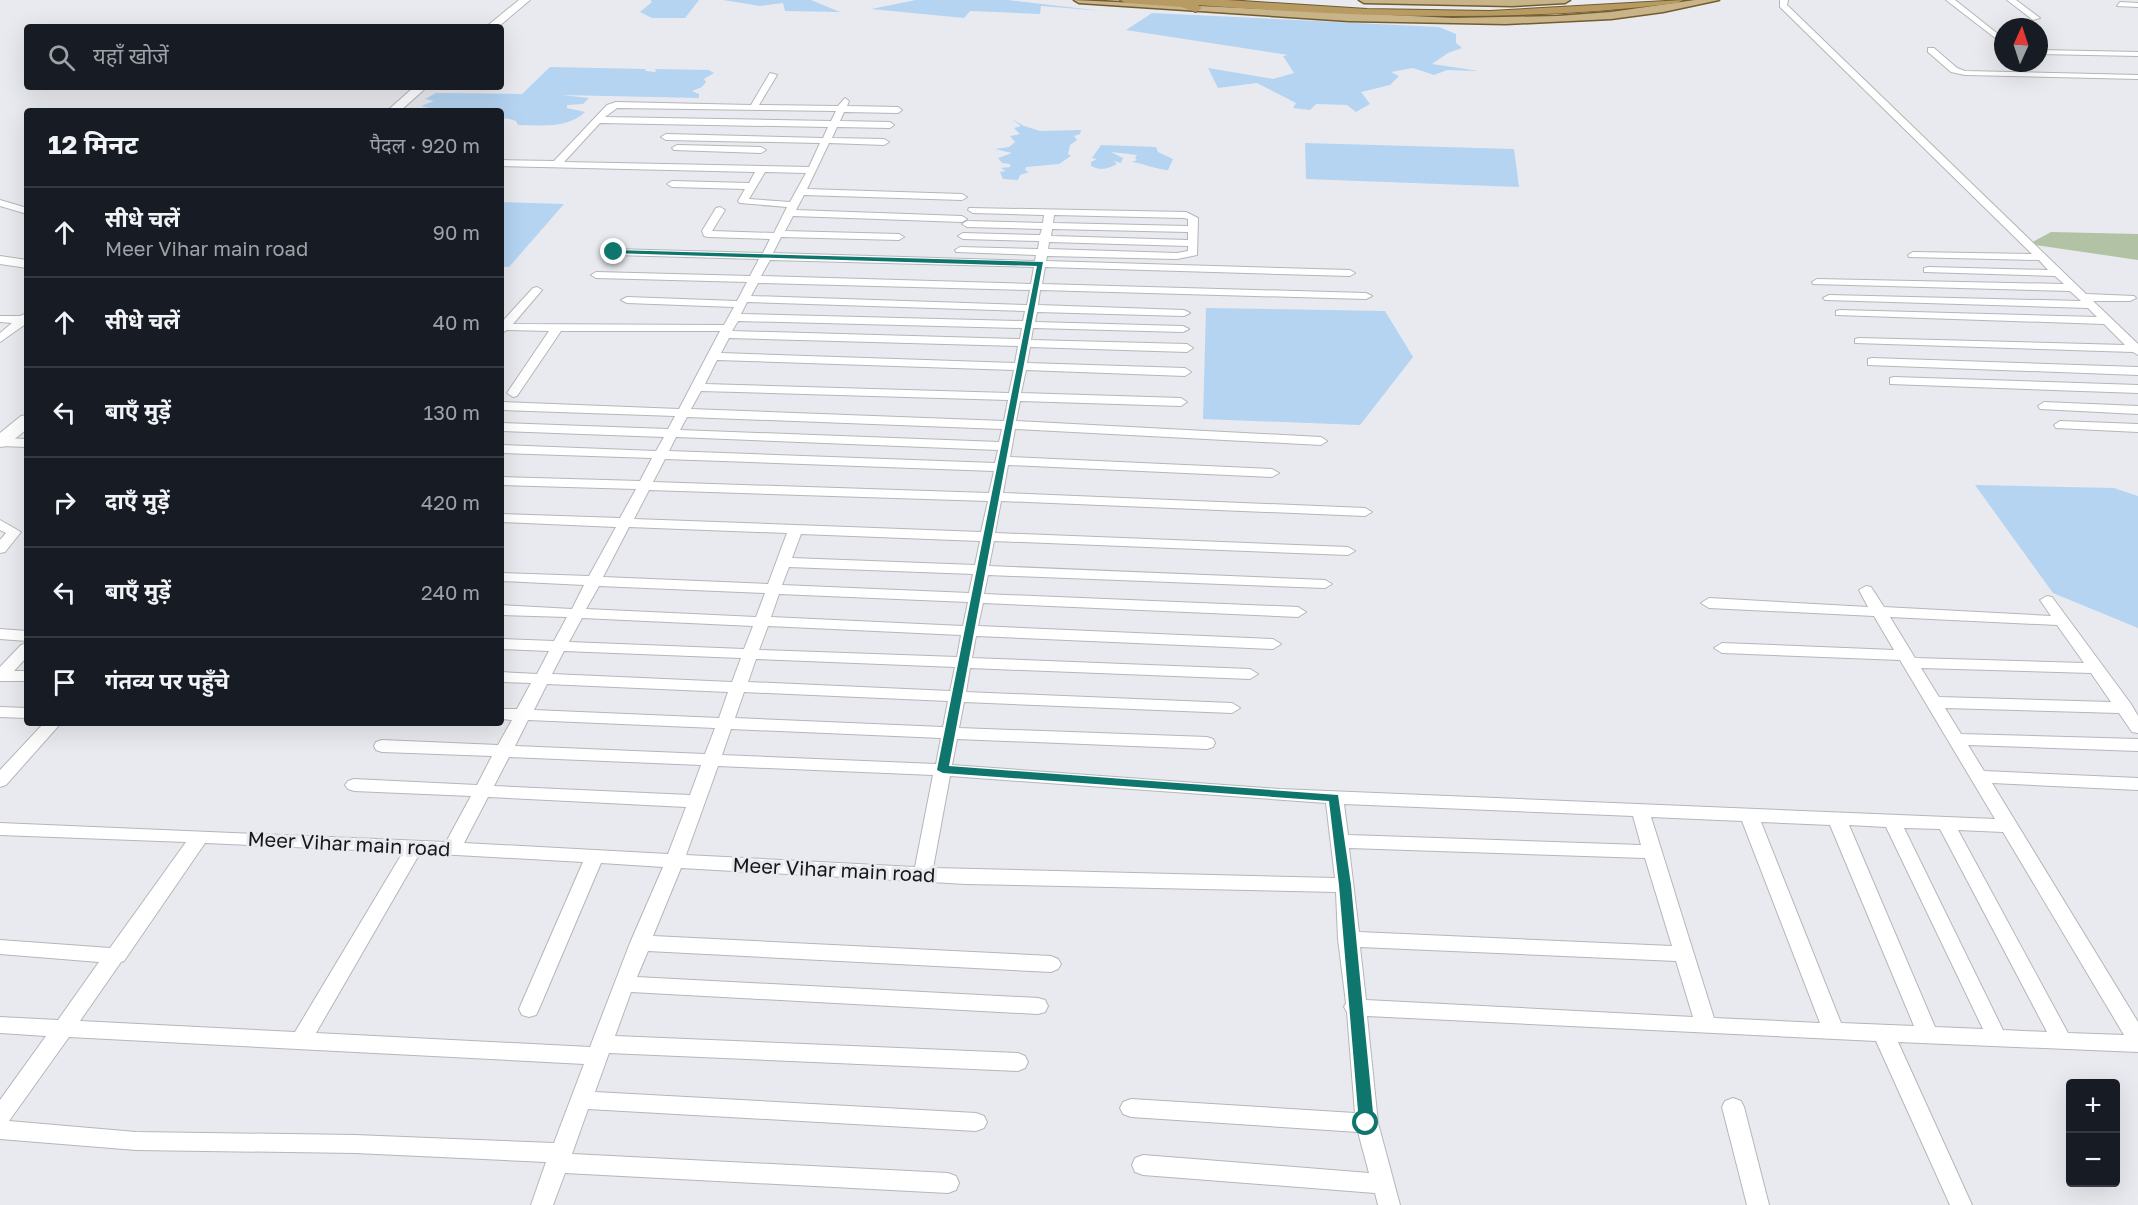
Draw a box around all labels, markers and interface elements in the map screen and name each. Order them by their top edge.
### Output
north arrow [1994,18,2048,72]
search box [24,24,504,90]
icon: search [45,41,78,74]
text: यहाँ खोजें [93,42,169,69]
text: 12 मिनट [48,129,138,160]
text: पैदल · 920 m [370,133,480,157]
text: सीधे चलें [105,205,180,232]
icon: ahead [48,216,81,249]
text: 90 m [433,220,480,244]
text: Meer Vihar main road [105,236,308,260]
route end [600,238,626,264]
icon: ahead [48,306,81,339]
text: सीधे चलें [105,307,180,334]
text: 40 m [433,310,480,334]
icon: left [48,396,81,429]
text: बाएँ मुड़ें [105,397,171,424]
text: 130 m [424,400,480,424]
icon: right [48,486,81,519]
text: दाएँ मुड़ें [105,487,170,514]
text: 420 m [421,490,480,514]
icon: left [48,576,81,609]
text: बाएँ मुड़ें [105,577,171,604]
text: 240 m [421,580,480,604]
icon: arrive [48,666,81,699]
text: गंतव्य पर पहुँचे [105,667,229,694]
street label: Meer Vihar main road [247,826,451,860]
street label: Meer Vihar main road [732,852,936,886]
map controls [2066,1079,2120,1187]
button: + [2066,1079,2120,1133]
route start [1352,1109,1378,1135]
button: − [2066,1133,2120,1187]

